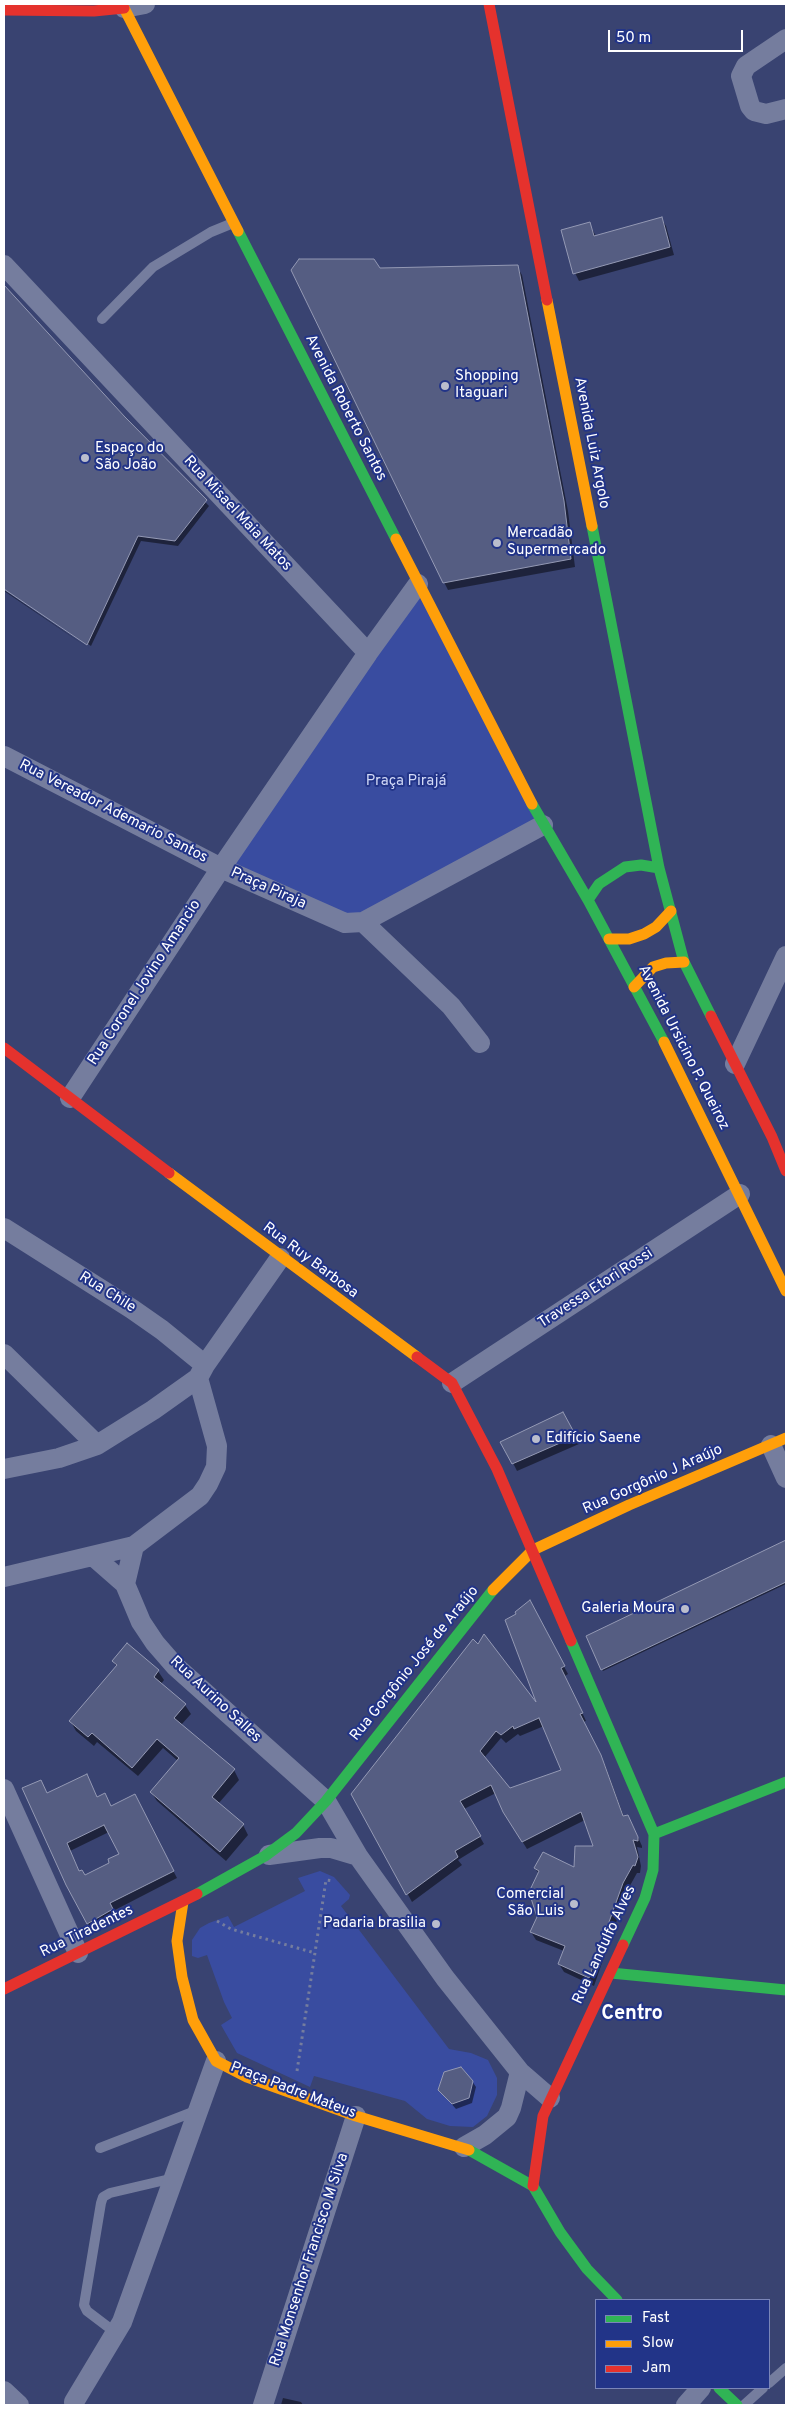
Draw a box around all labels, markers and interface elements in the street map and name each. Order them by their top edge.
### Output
scale bar [610,20,745,52]
text: 50 m [616,29,651,48]
street label: Avenida Roberto Santos [300,332,390,484]
place label: Shopping Itaguari [455,368,519,403]
street label: Avenida Luiz Argolo [569,376,613,510]
marker: Shopping Itaguari [439,380,451,392]
place label: Espaço do São João [95,440,164,475]
marker: Espaço do São João [79,452,91,464]
street label: Rua Misael Maia Matos [179,453,295,575]
place label: Mercadão Supermercado [507,525,606,560]
marker: Mercadão Supermercado [491,537,503,549]
street label: Rua Vereador Ademario Santos [16,757,210,867]
park label: Praça Pirajá [366,773,446,791]
street label: Praça Piraja [227,864,309,914]
street label: Rua Coronel Jovino Amancio [85,897,205,1069]
street label: Avenida Ursicino P. Queiroz [633,962,733,1134]
street label: Rua Ruy Barbosa [259,1219,361,1303]
street label: Travessa Etori Rossi [535,1245,657,1333]
street label: Rua Chile [75,1268,139,1318]
place label: Edifício Saene [546,1430,641,1448]
marker: Edifício Saene [530,1433,542,1445]
street label: Rua Gorgônio J Araújo [580,1441,726,1519]
street label: Rua Gorgônio José de Araújo [347,1583,483,1745]
place label: Galeria Moura [581,1600,675,1618]
marker: Galeria Moura [679,1603,691,1615]
street label: Rua Aurino Salles [166,1653,264,1747]
street label: Rua Landulfo Alves [570,1883,640,2007]
place label: Comercial São Luis [496,1886,564,1921]
marker: Comercial São Luis [568,1898,580,1910]
street label: Rua Tiradentes [38,1902,136,1962]
place label: Padaria brasilia [323,1915,426,1933]
marker: Padaria brasilia [430,1918,442,1930]
district label: Centro [601,2003,663,2027]
street label: Praça Padre Mateus [228,2059,358,2123]
street label: Rua Monsenhor Francisco M Silva [267,2151,353,2369]
legend [595,2299,770,2389]
text: Fast [642,2309,670,2328]
text: Slow [642,2334,674,2353]
text: Jam [642,2359,671,2378]

